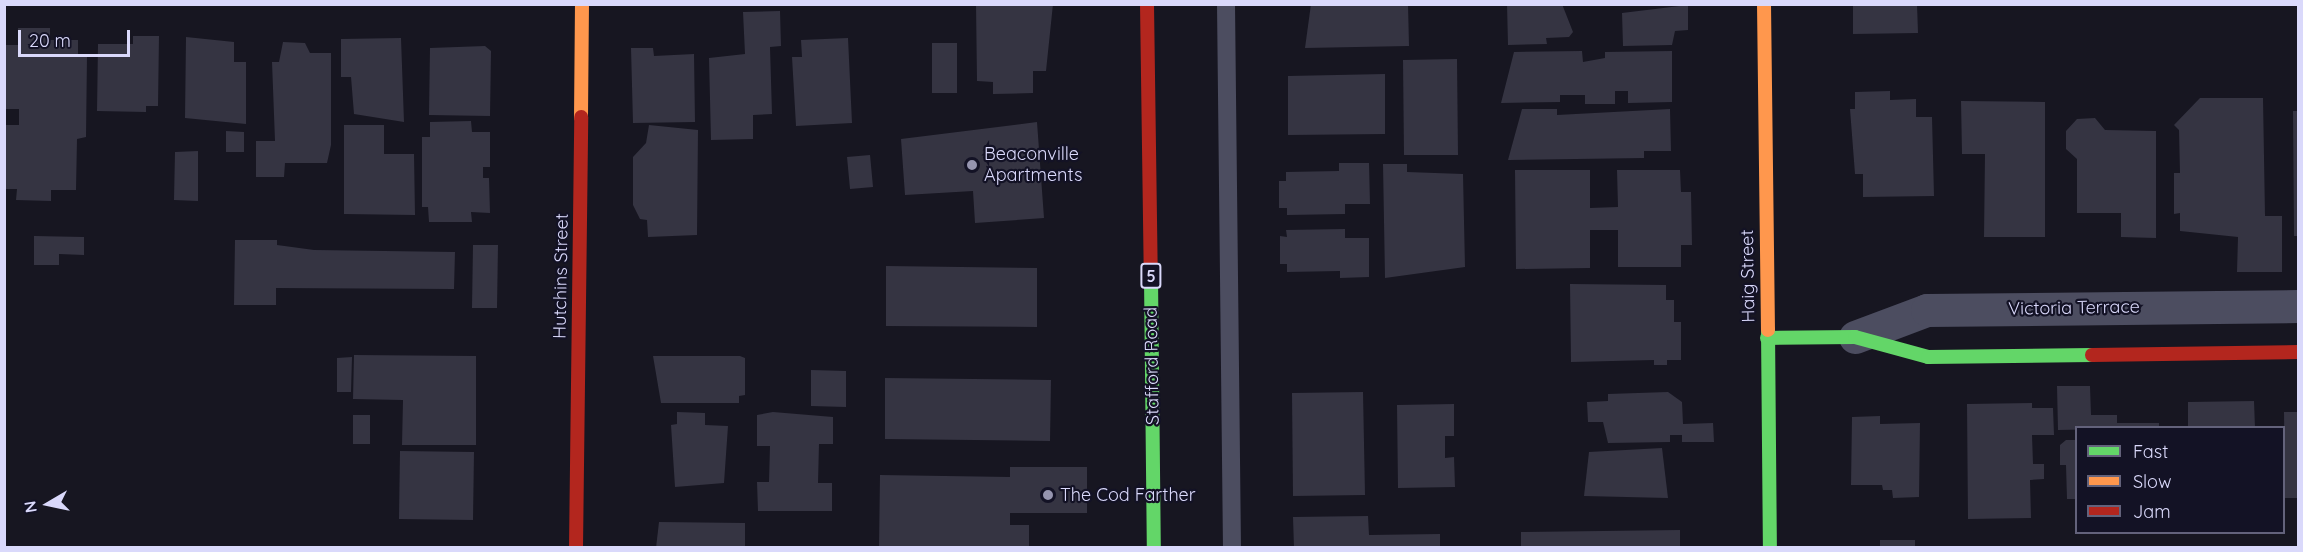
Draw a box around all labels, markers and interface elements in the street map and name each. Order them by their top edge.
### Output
scale bar [21,18,134,56]
text: 20 m [29,29,71,52]
place label: Beaconville Apartments [984,144,1082,186]
marker: Beaconville Apartments [965,158,979,172]
street label: Hutchins Street [549,213,573,339]
street label: Haig Street [1736,229,1760,323]
road number: 5 [1139,263,1163,289]
street label: Victoria Terrace [2008,296,2140,320]
street label: Stafford Road [1140,307,1164,425]
legend [2075,426,2285,534]
text: Fast [2133,440,2168,463]
text: Slow [2133,470,2171,493]
north arrow [18,474,78,534]
place label: The Cod Farther [1060,484,1196,506]
marker: The Cod Farther [1041,488,1055,502]
text: N [19,499,41,514]
text: Jam [2133,500,2171,523]

